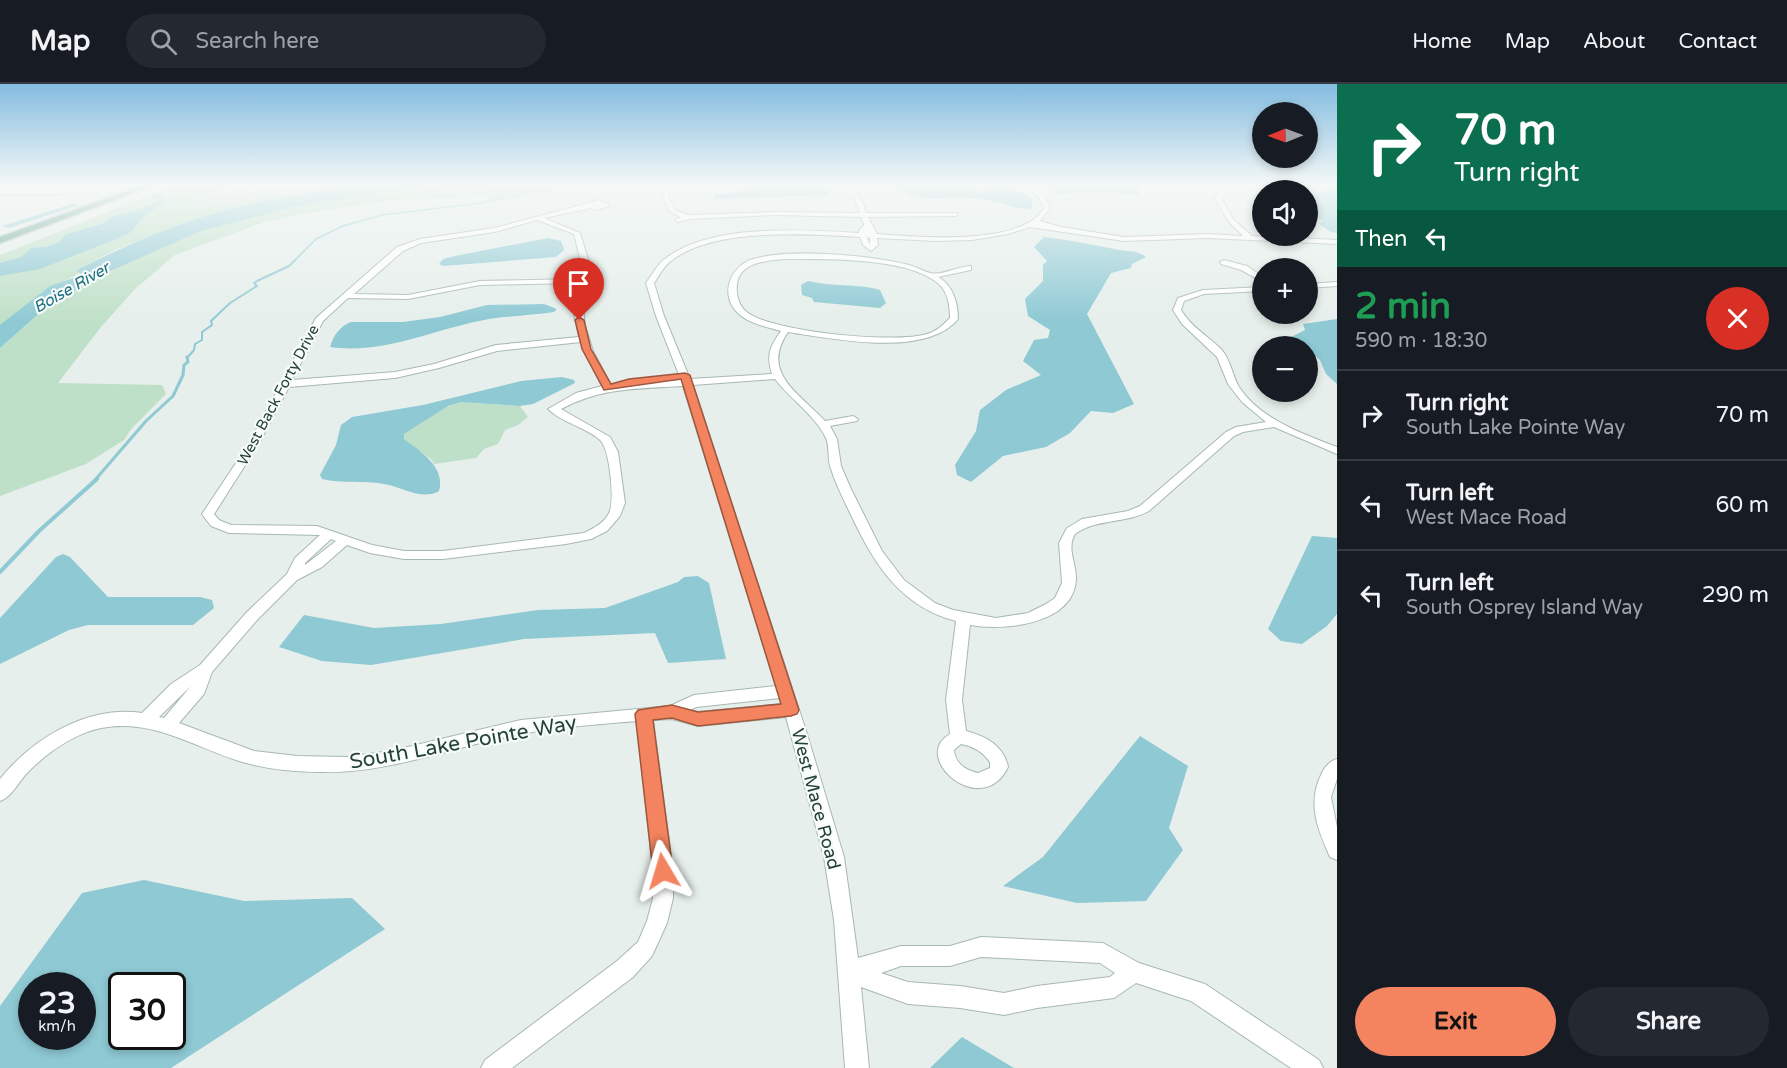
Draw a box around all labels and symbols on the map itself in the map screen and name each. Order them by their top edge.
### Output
north arrow [1252,102,1318,168]
water label: Boise River [30,257,115,318]
pin [553,258,604,320]
street label: West Back Forty Drive [233,322,323,468]
street label: South Lake Pointe Way [348,710,579,775]
street label: West Mace Road [787,726,845,872]
position arrow [631,839,695,903]
speed limit sign: 30 [108,972,186,1050]

